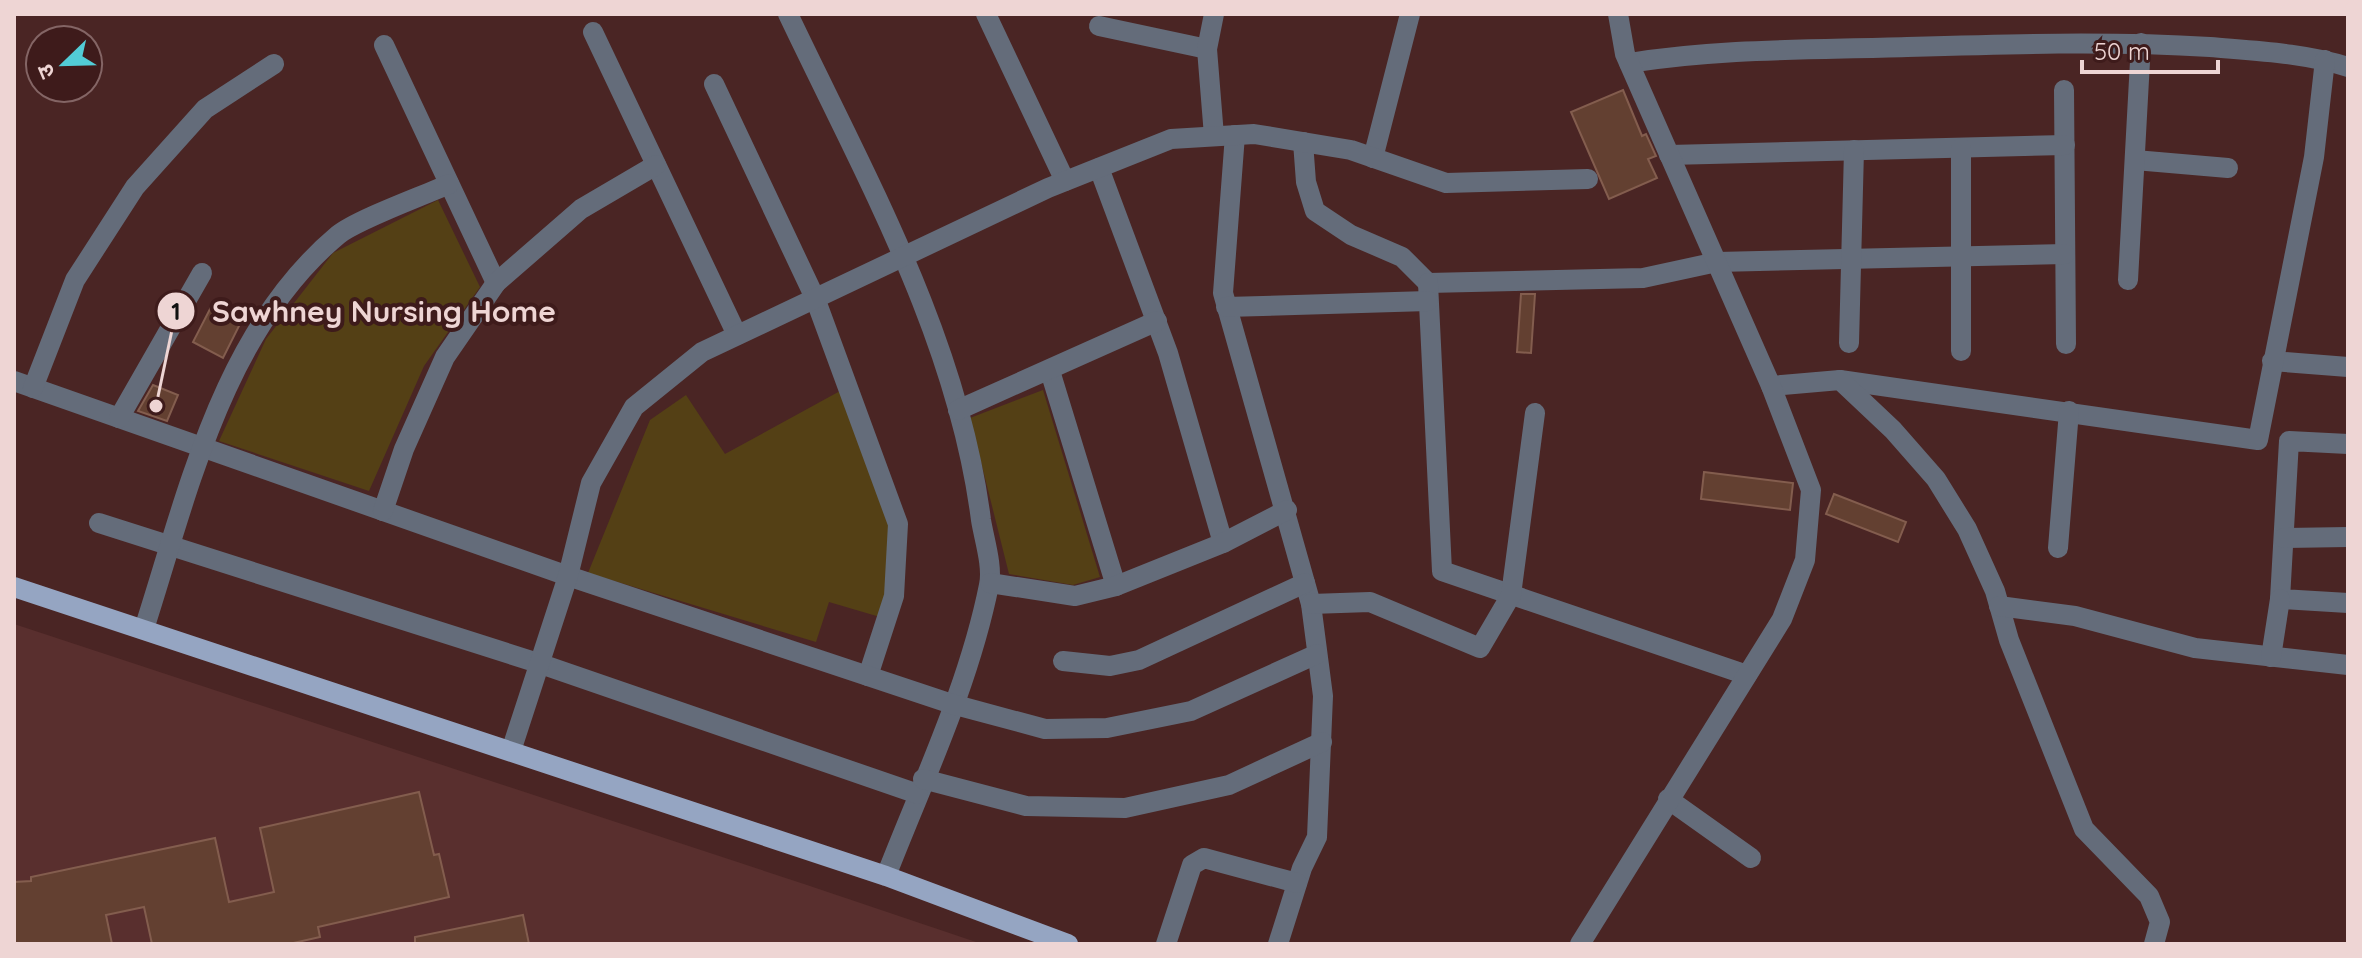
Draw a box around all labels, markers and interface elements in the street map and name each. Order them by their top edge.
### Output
north arrow [24,24,104,104]
scale bar [2082,24,2218,74]
text: 50 m [2094,36,2150,66]
text: उ [30,59,61,83]
callout: Sawhney Nursing Home [156,284,572,338]
text: Sawhney Nursing Home [212,292,556,330]
text: 1 [171,296,181,326]

